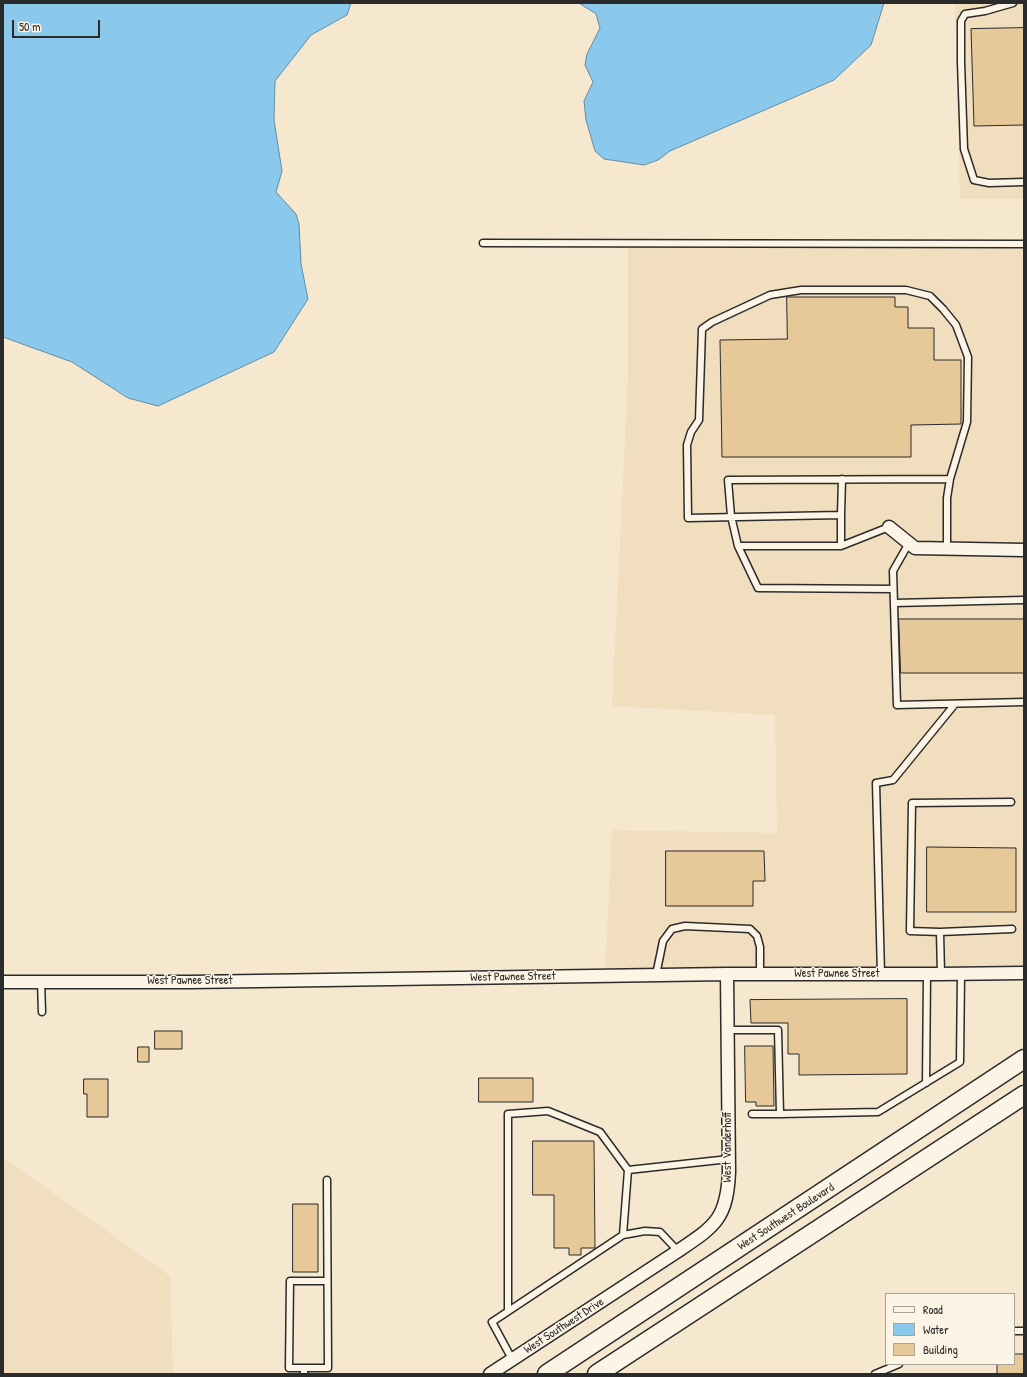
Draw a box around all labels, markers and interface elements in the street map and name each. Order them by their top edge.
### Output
scale bar [14,12,102,38]
text: 50 m [19,18,40,35]
street label: West Pawnee Street [794,967,880,981]
street label: West Pawnee Street [470,969,556,985]
street label: West Pawnee Street [147,974,233,988]
street label: West Vanderhoff [721,1112,735,1182]
street label: West Southwest Boulevard [735,1180,837,1254]
legend [885,1293,1015,1365]
street label: West Southwest Drive [521,1295,607,1357]
text: Road [923,1301,943,1318]
text: Water [923,1321,949,1338]
text: Building [923,1341,958,1358]

